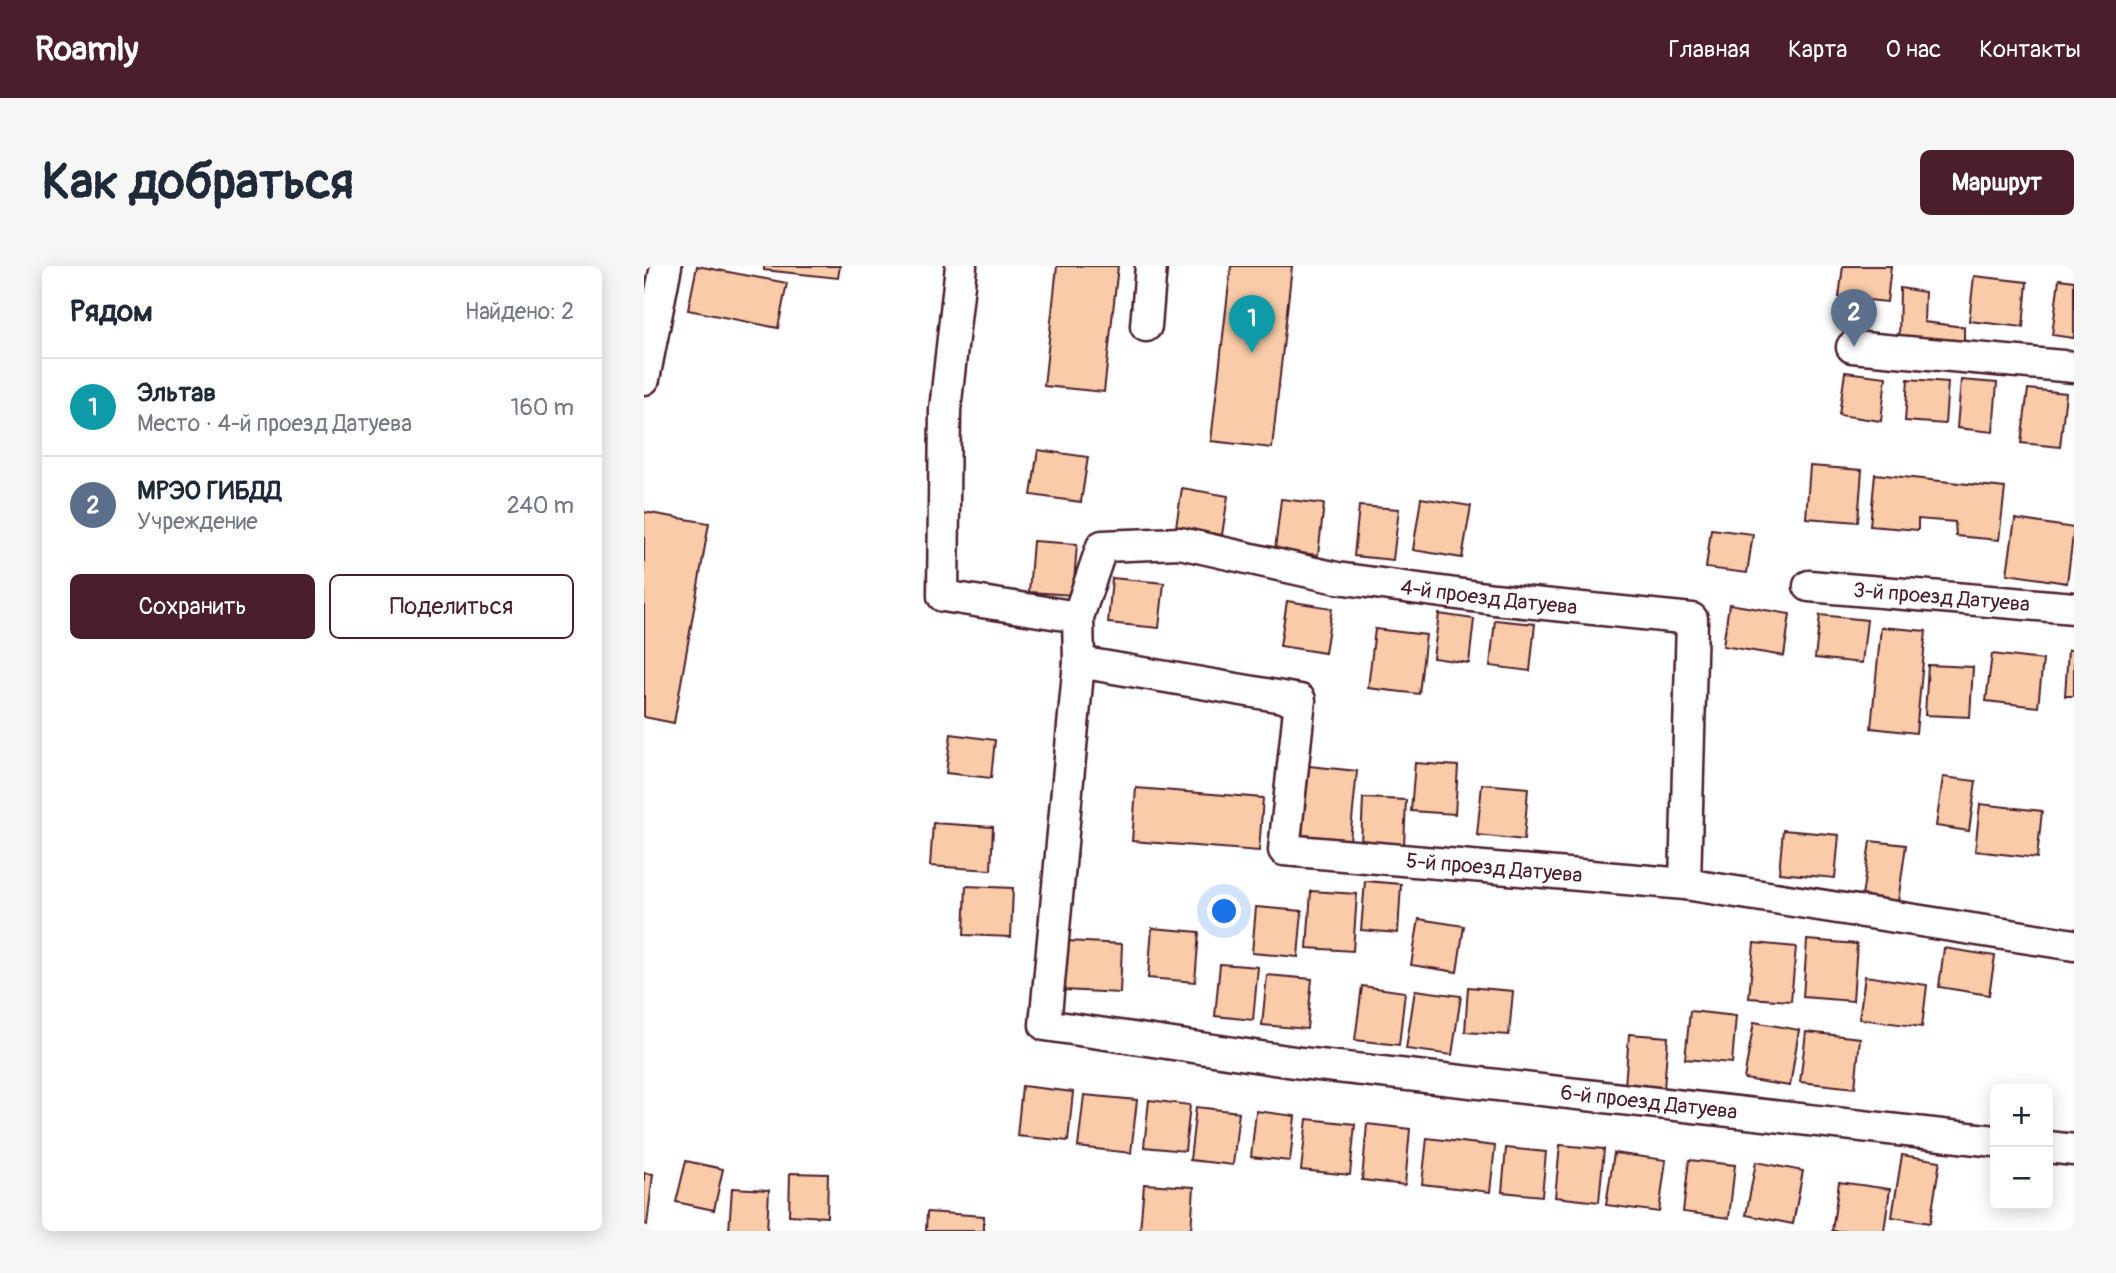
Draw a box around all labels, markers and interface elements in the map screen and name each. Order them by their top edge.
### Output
text: Roamly [35,29,138,70]
text: Главная [1669,35,1750,64]
text: Карта [1788,35,1848,64]
text: О нас [1886,35,1941,64]
text: Контакты [1979,35,2081,64]
button: Маршрут [1920,150,2074,215]
text: Как добраться [42,152,354,213]
pin: 2 [1831,289,1877,347]
text: Рядом [70,293,153,330]
pin: 1 [1229,295,1275,353]
text: Найдено: 2 [465,297,574,326]
text: Эльтав [137,377,216,409]
text: 1 [89,393,98,422]
text: 160 m [510,393,574,422]
text: Место · 4-й проезд Датуева [137,409,412,438]
text: МРЭО ГИБДД [137,475,281,507]
text: 2 [87,491,99,520]
text: 240 m [507,491,574,520]
text: Учреждение [137,507,258,536]
street label: 4-й проезд Датуева [1399,573,1579,621]
button: Сохранить [70,574,315,639]
button: Поделиться [329,574,574,639]
street label: 3-й проезд Датуева [1852,576,2031,618]
street label: 5-й проезд Датуева [1405,847,1583,889]
your location [1207,894,1241,928]
street label: 6-й проезд Датуева [1559,1079,1739,1125]
map controls [1990,1084,2053,1210]
button: + [1990,1084,2053,1147]
button: − [1990,1147,2053,1210]

